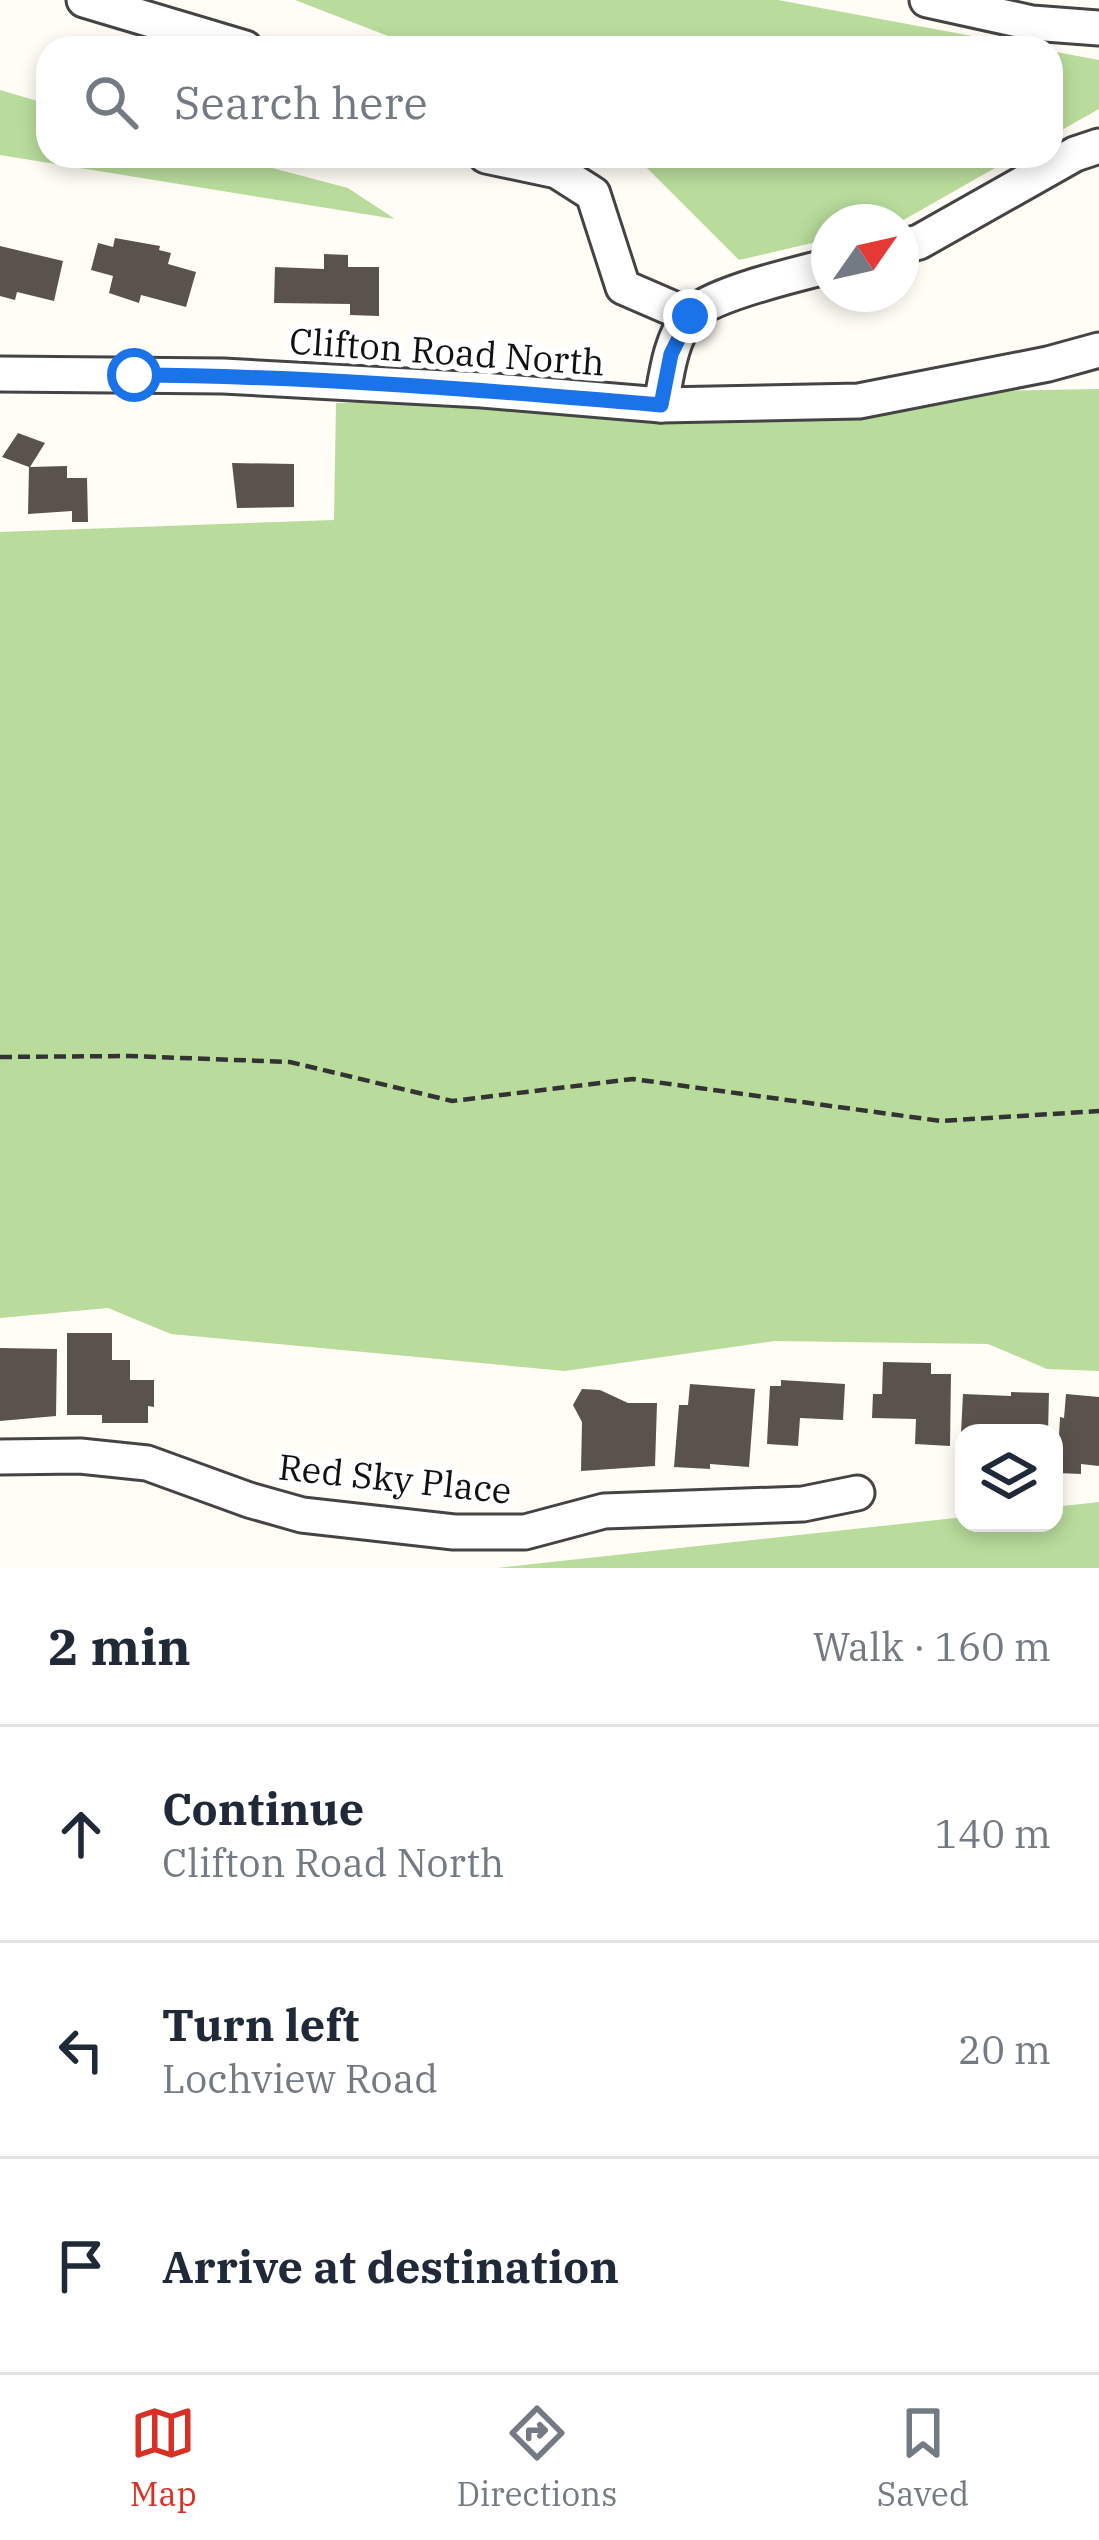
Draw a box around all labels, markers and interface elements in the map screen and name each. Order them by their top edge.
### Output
search box [36,36,1063,168]
icon: search [78,69,144,135]
text: Search here [174,73,428,131]
north arrow [811,204,919,312]
route end [663,289,717,343]
street label: Clifton Road North [288,317,606,385]
route start [107,348,161,402]
map controls [955,1424,1063,1532]
button: layers [955,1424,1063,1532]
street label: Red Sky Place [276,1442,514,1514]
text: 2 min [48,1613,191,1679]
text: Walk · 160 m [813,1621,1051,1672]
text: Continue [162,1779,364,1837]
icon: ahead [48,1801,114,1867]
text: 140 m [935,1808,1051,1859]
text: Clifton Road North [162,1837,504,1888]
text: Turn left [162,1995,359,2053]
icon: left [48,2017,114,2083]
text: 20 m [958,2024,1051,2075]
text: Lochview Road [162,2053,438,2104]
icon: arrive [48,2233,114,2299]
text: Arrive at destination [162,2237,619,2295]
tab: Map [130,2400,197,2515]
tab: Directions [456,2400,617,2515]
tab: Saved [877,2400,969,2515]

